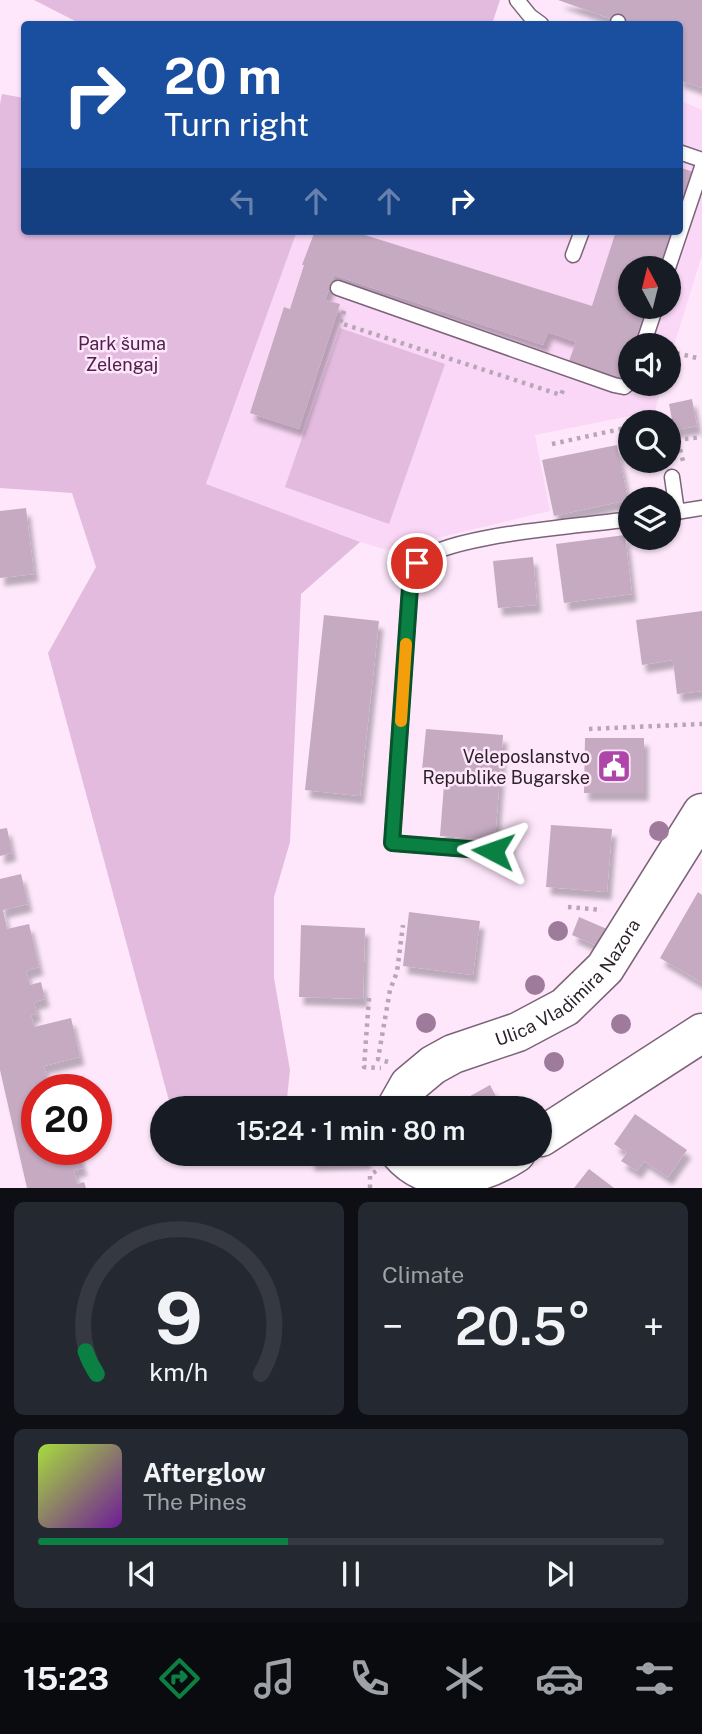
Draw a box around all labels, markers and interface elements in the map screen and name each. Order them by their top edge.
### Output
text: 20 m [164,47,282,105]
icon: right [49,49,140,140]
text: Turn right [164,106,309,143]
icon: left [224,182,262,220]
icon: ahead [297,182,335,220]
icon: ahead [370,182,408,220]
icon: right [443,182,481,220]
north arrow [618,256,681,318]
map controls [618,256,681,550]
park label: Park šuma Zelengaj [78,333,166,375]
button: sound [618,333,681,396]
button: search [618,410,681,473]
button: layers [618,487,681,550]
pin [387,533,447,593]
icon: arrive [398,544,436,582]
place label: Veleposlanstvo Republike Bugarske [423,746,590,788]
public building icon: Veleposlanstvo Republike Bugarske [595,747,633,785]
position arrow [456,814,530,888]
street label: Ulica Vladimira Nazora [492,915,644,1050]
speed limit sign: 20 [21,1074,112,1165]
text: 15:24 · 1 min · 80 m [237,1115,465,1146]
text: Climate [382,1261,464,1288]
text: 9 [155,1276,203,1361]
text: 20.5° [455,1296,591,1357]
text: − [382,1304,403,1349]
text: + [643,1304,664,1349]
text: km/h [150,1357,208,1387]
text: Afterglow [143,1457,266,1488]
text: The Pines [143,1488,247,1515]
icon: previous [123,1555,161,1593]
icon: pause [332,1555,370,1593]
icon: next [541,1555,579,1593]
icon: directions [155,1654,204,1703]
icon: music [250,1654,299,1703]
icon: phone [345,1654,394,1703]
icon: climate [440,1654,489,1703]
icon: car [535,1654,584,1703]
icon: filters [630,1654,679,1703]
text: 15:23 [23,1660,109,1697]

